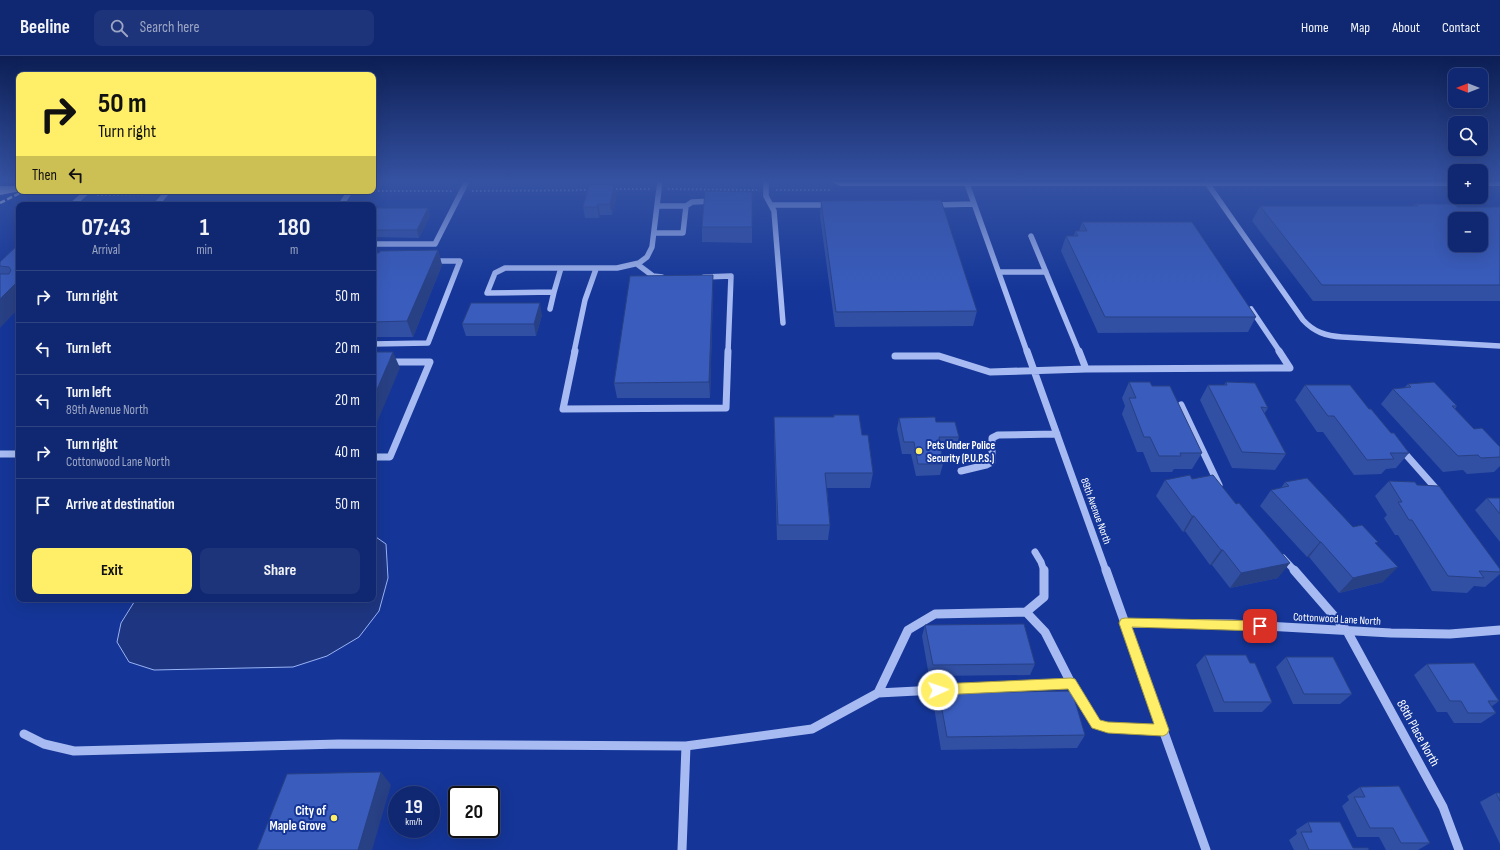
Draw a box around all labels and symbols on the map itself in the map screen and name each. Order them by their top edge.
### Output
north arrow [1448,68,1488,108]
place label: Pets Under Police Security (P.U.P.S.) [927,439,995,465]
marker: Pets Under Police Security (P.U.P.S.) [914,446,924,456]
street label: 89th Avenue North [1078,476,1114,546]
pin [1243,609,1277,643]
street label: Cottonwood Lane North [1293,610,1382,628]
position arrow [917,669,959,711]
street label: 88th Place North [1393,697,1443,769]
speed limit sign: 20 [448,786,500,838]
place label: City of Maple Grove [269,803,327,834]
marker: City of Maple Grove [329,813,339,823]

